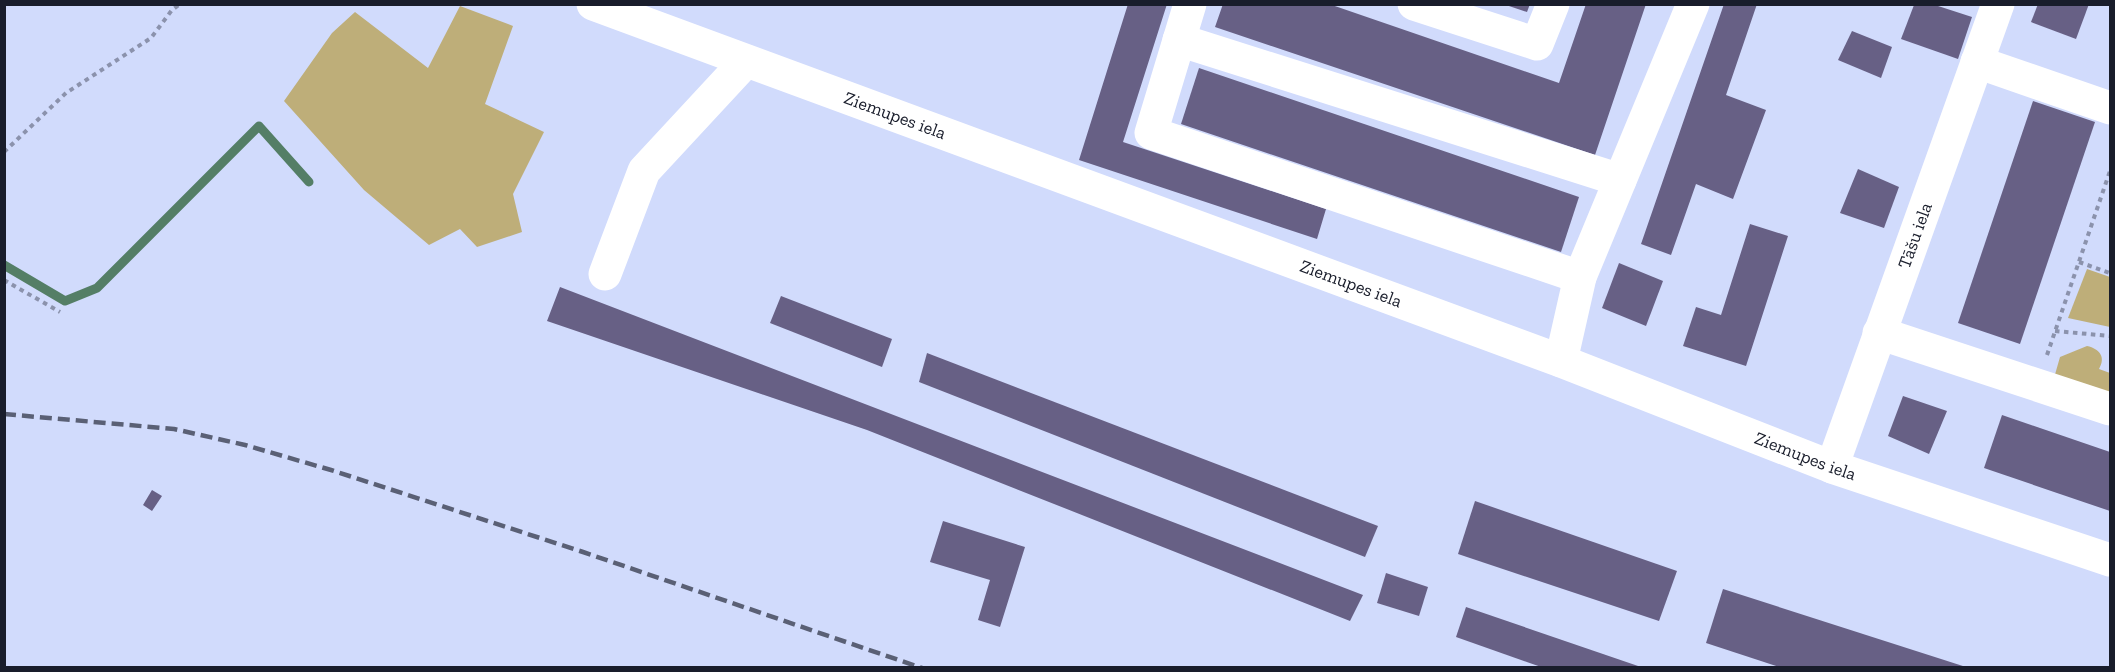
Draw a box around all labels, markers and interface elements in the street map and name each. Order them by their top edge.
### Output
street label: Ziemupes iela [841,87,949,144]
street label: Tāšu iela [1893,199,1937,271]
street label: Ziemupes iela [1297,255,1405,313]
street label: Ziemupes iela [1751,427,1859,485]

